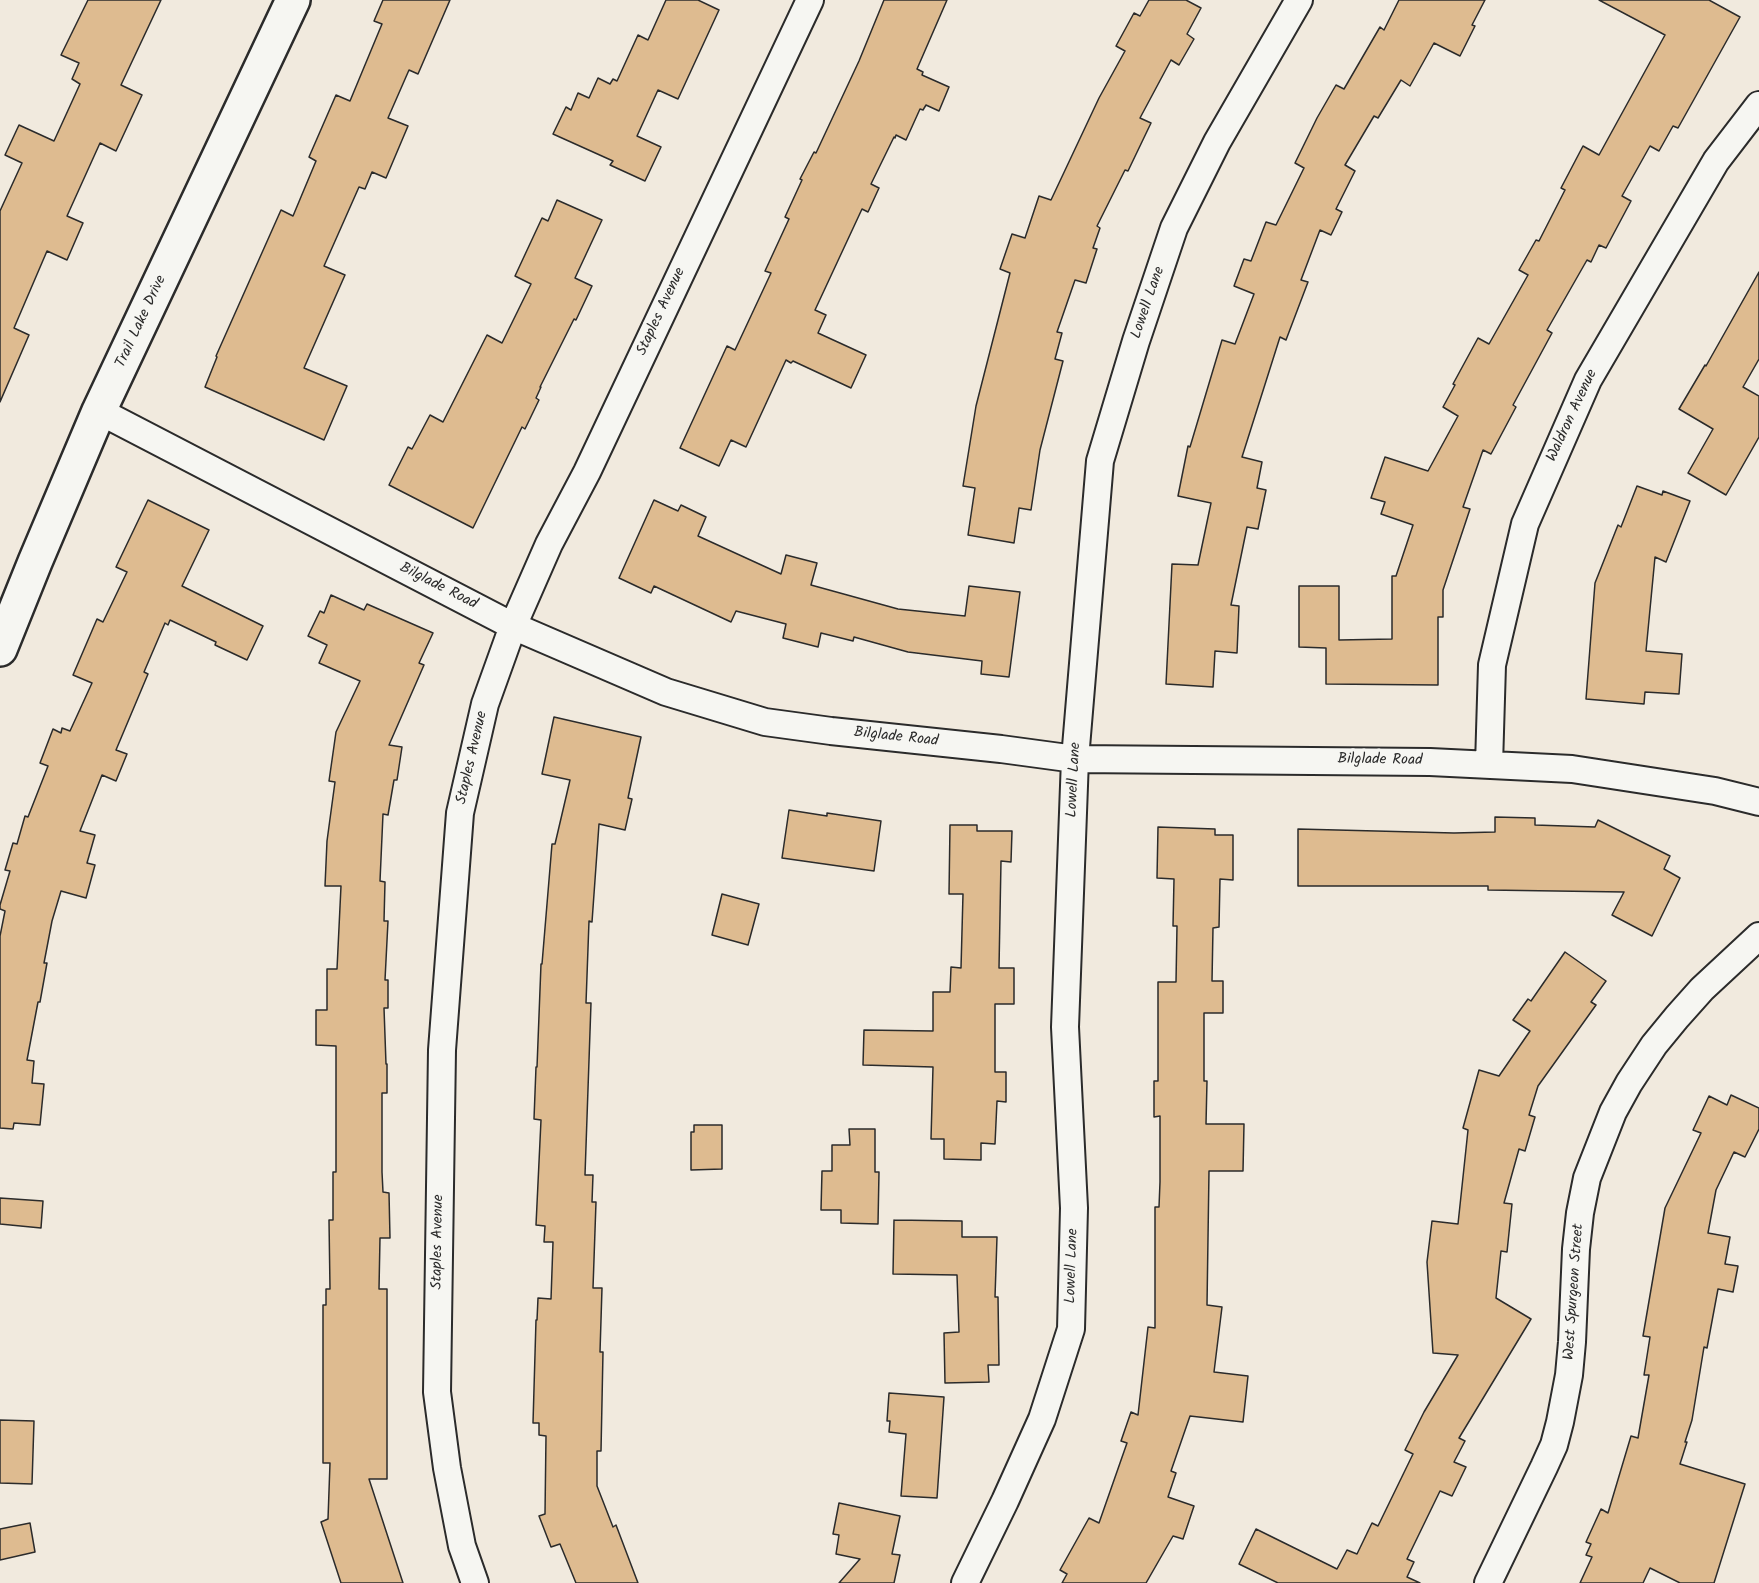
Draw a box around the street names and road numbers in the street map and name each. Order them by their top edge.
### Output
street label: Staples Avenue [634,265,690,359]
street label: Lowell Lane [1128,265,1170,341]
street label: Trail Lake Drive [113,273,171,371]
street label: Waldron Avenue [1544,367,1602,465]
street label: Bilglade Road [396,560,480,614]
street label: Staples Avenue [454,710,492,806]
street label: Bilglade Road [853,725,939,751]
street label: Lowell Lane [1064,742,1086,818]
street label: Bilglade Road [1337,751,1423,771]
street label: Staples Avenue [429,1194,449,1290]
street label: West Spurgeon Street [1561,1223,1589,1361]
street label: Lowell Lane [1063,1228,1083,1304]

